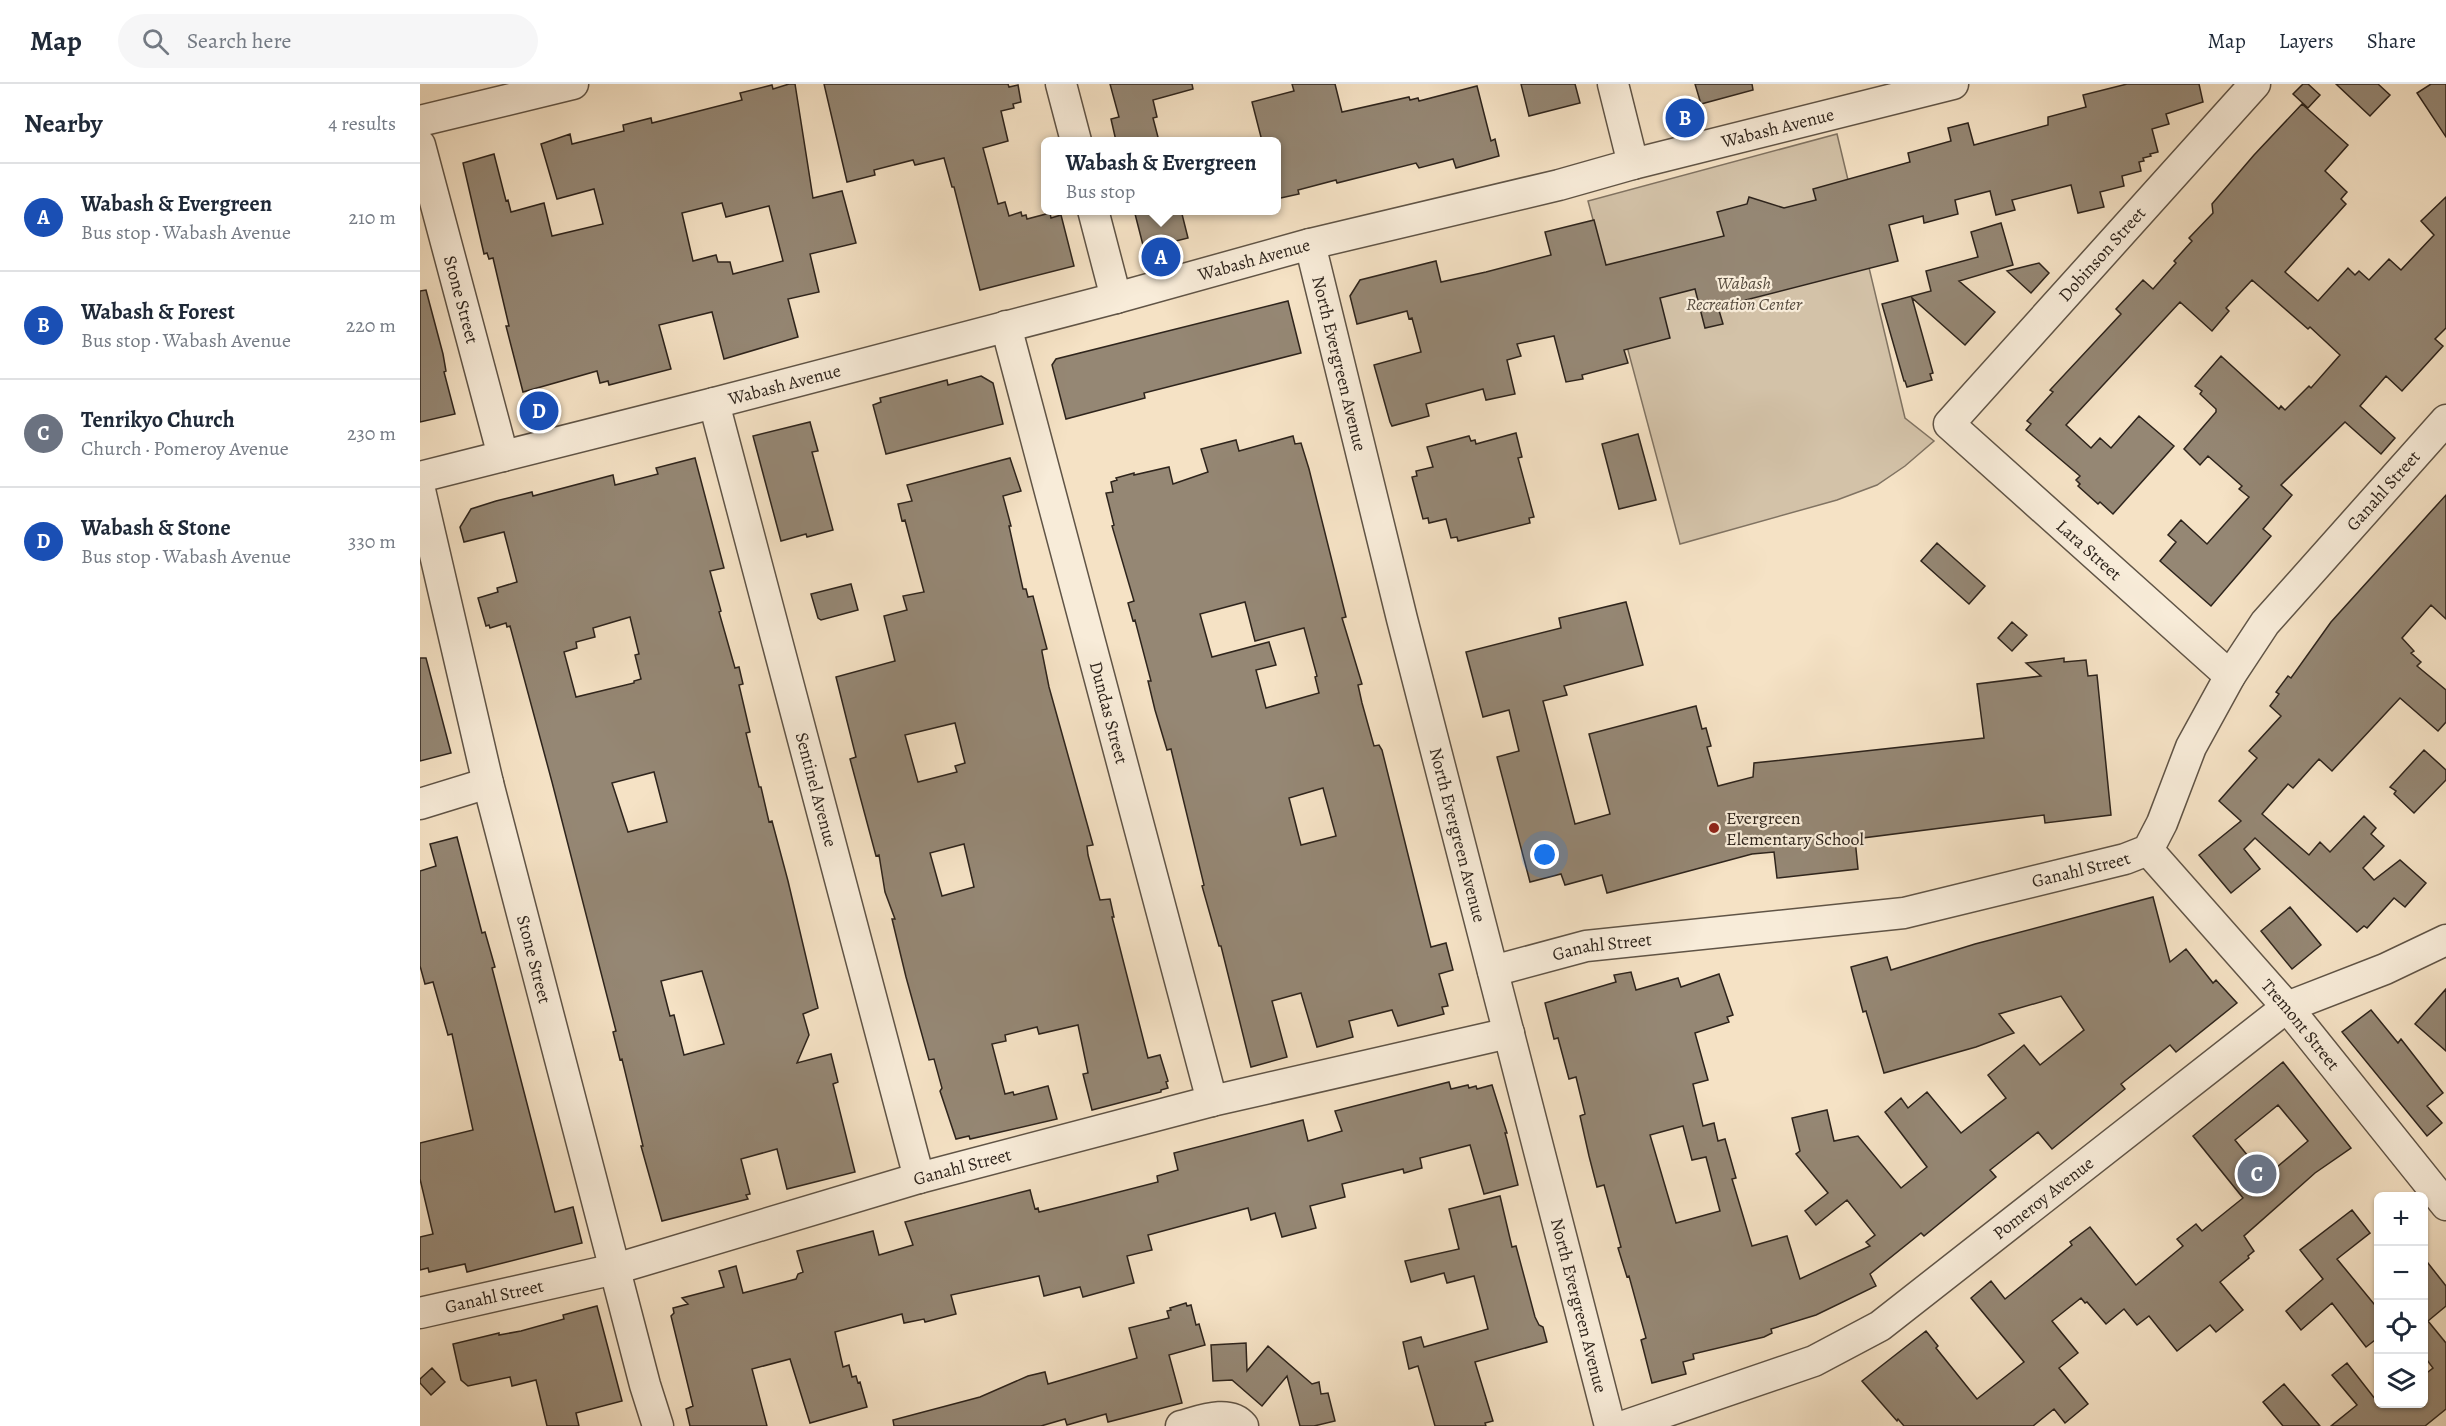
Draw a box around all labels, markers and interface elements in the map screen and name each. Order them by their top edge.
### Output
search box [118,14,538,68]
text: Map [30,22,82,60]
icon: search [139,25,172,58]
text: Search here [187,26,291,56]
text: Map [2207,27,2246,55]
text: Layers [2279,27,2334,55]
text: Share [2367,27,2416,55]
pin: B [1666,96,1704,141]
street label: Wabash Avenue [1718,102,1837,154]
text: Nearby [24,106,103,141]
text: 4 results [328,110,396,137]
popup [1041,137,1281,215]
text: Wabash & Evergreen [1065,148,1257,178]
text: Bus stop [1065,178,1135,205]
text: Wabash & Evergreen [81,189,272,219]
street label: Dobinson Street [2053,202,2151,307]
text: A [37,204,50,231]
text: 210 m [348,204,396,231]
text: Bus stop · Wabash Avenue [81,219,291,246]
street label: Wabash Avenue [1194,233,1313,287]
pin: A [1142,234,1180,279]
street label: Stone Street [438,253,485,346]
park label: Wabash Recreation Center [1686,271,1803,316]
street label: North Evergreen Avenue [1306,273,1372,453]
text: Wabash & Forest [81,297,235,327]
text: B [37,312,50,339]
text: 220 m [346,312,396,339]
text: Bus stop · Wabash Avenue [81,327,291,354]
street label: Wabash Avenue [725,358,843,411]
pin: D [520,388,558,434]
text: Tenrikyo Church [81,405,235,435]
text: C [37,420,50,447]
text: 230 m [347,420,396,447]
text: Church · Pomeroy Avenue [81,435,289,462]
street label: Ganahl Street [2341,445,2426,536]
text: Wabash & Stone [81,513,231,543]
street label: Lara Street [2051,514,2127,586]
text: D [37,528,50,555]
text: 330 m [348,528,396,555]
text: Bus stop · Wabash Avenue [81,543,291,570]
street label: Dundas Street [1084,659,1134,767]
street label: Sentinel Avenue [790,730,843,850]
street label: North Evergreen Avenue [1424,745,1492,925]
place label: Evergreen Elementary School [1726,806,1864,851]
marker: Evergreen Elementary School [1707,821,1721,835]
your location [1530,840,1559,869]
street label: Ganahl Street [2029,846,2134,893]
street label: Stone Street [511,913,557,1006]
street label: Ganahl Street [1550,927,1653,967]
street label: Tremont Street [2256,974,2345,1076]
street label: Ganahl Street [911,1142,1014,1191]
street label: Pomeroy Avenue [1988,1151,2099,1245]
pin: C [2238,1152,2276,1196]
map controls [2374,1192,2428,1408]
button: + [2374,1192,2428,1246]
street label: North Evergreen Avenue [1545,1216,1613,1395]
button: − [2374,1246,2428,1300]
street label: Ganahl Street [443,1274,546,1319]
button: locate [2374,1300,2428,1354]
button: layers [2374,1354,2428,1408]

